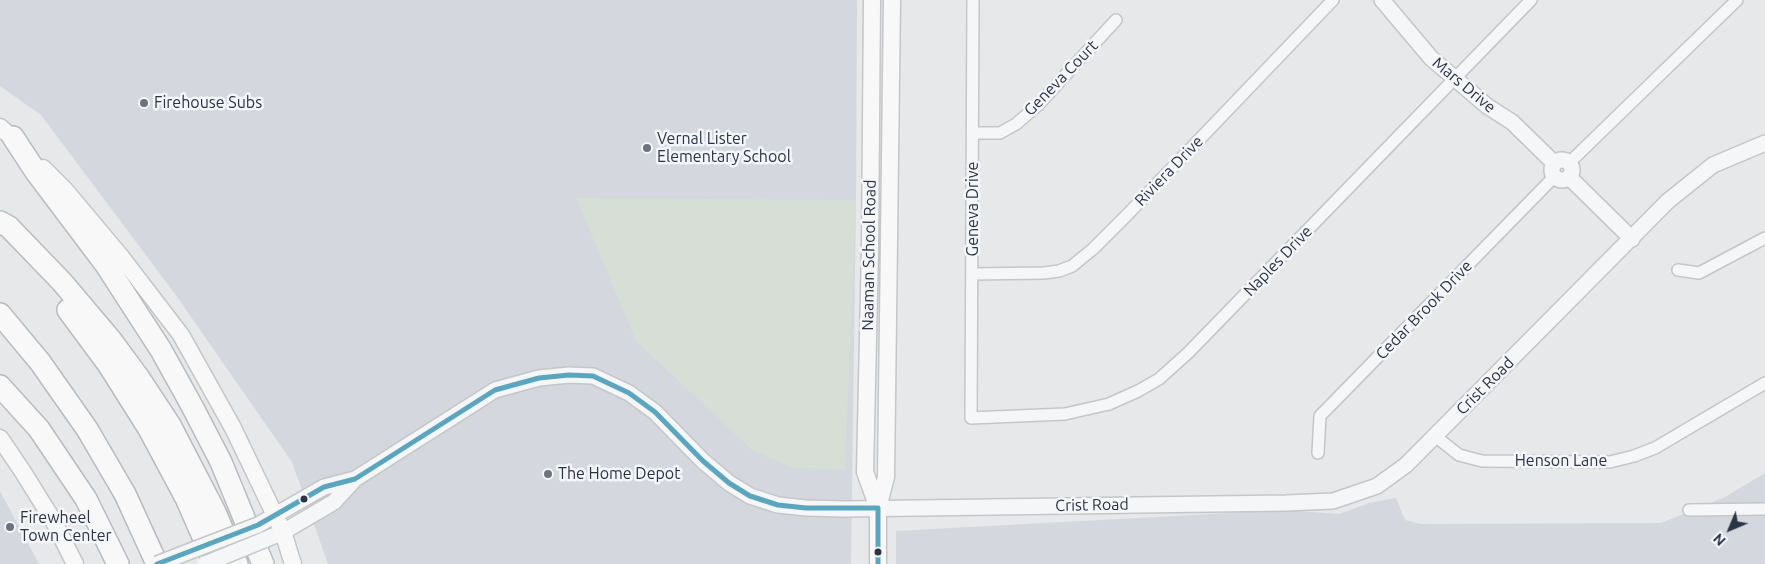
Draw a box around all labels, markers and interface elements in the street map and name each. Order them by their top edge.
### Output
street label: Geneva Court [1020,36,1102,120]
street label: Mars Drive [1428,53,1500,117]
place label: Firehouse Subs [154,93,262,113]
marker: Firehouse Subs [138,97,150,109]
place label: Vernal Lister Elementary School [657,129,791,167]
street label: Riviera Drive [1131,132,1207,210]
marker: Vernal Lister Elementary School [641,142,653,154]
street label: Geneva Drive [963,162,983,256]
street label: Naaman School Road [858,179,880,331]
street label: Naples Drive [1240,222,1316,300]
street label: Cedar Brook Drive [1372,256,1476,364]
street label: Crist Road [1452,353,1518,419]
street label: Henson Lane [1515,451,1607,471]
place label: The Home Depot [558,464,680,484]
marker: The Home Depot [542,468,554,480]
unlabelled marker [299,494,309,504]
street label: Crist Road [1055,495,1129,515]
north arrow [1705,504,1755,554]
place label: Firewheel Town Center [20,508,112,546]
marker: Firewheel Town Center [4,521,16,533]
text: N [1710,530,1729,549]
unlabelled marker [873,547,883,557]

